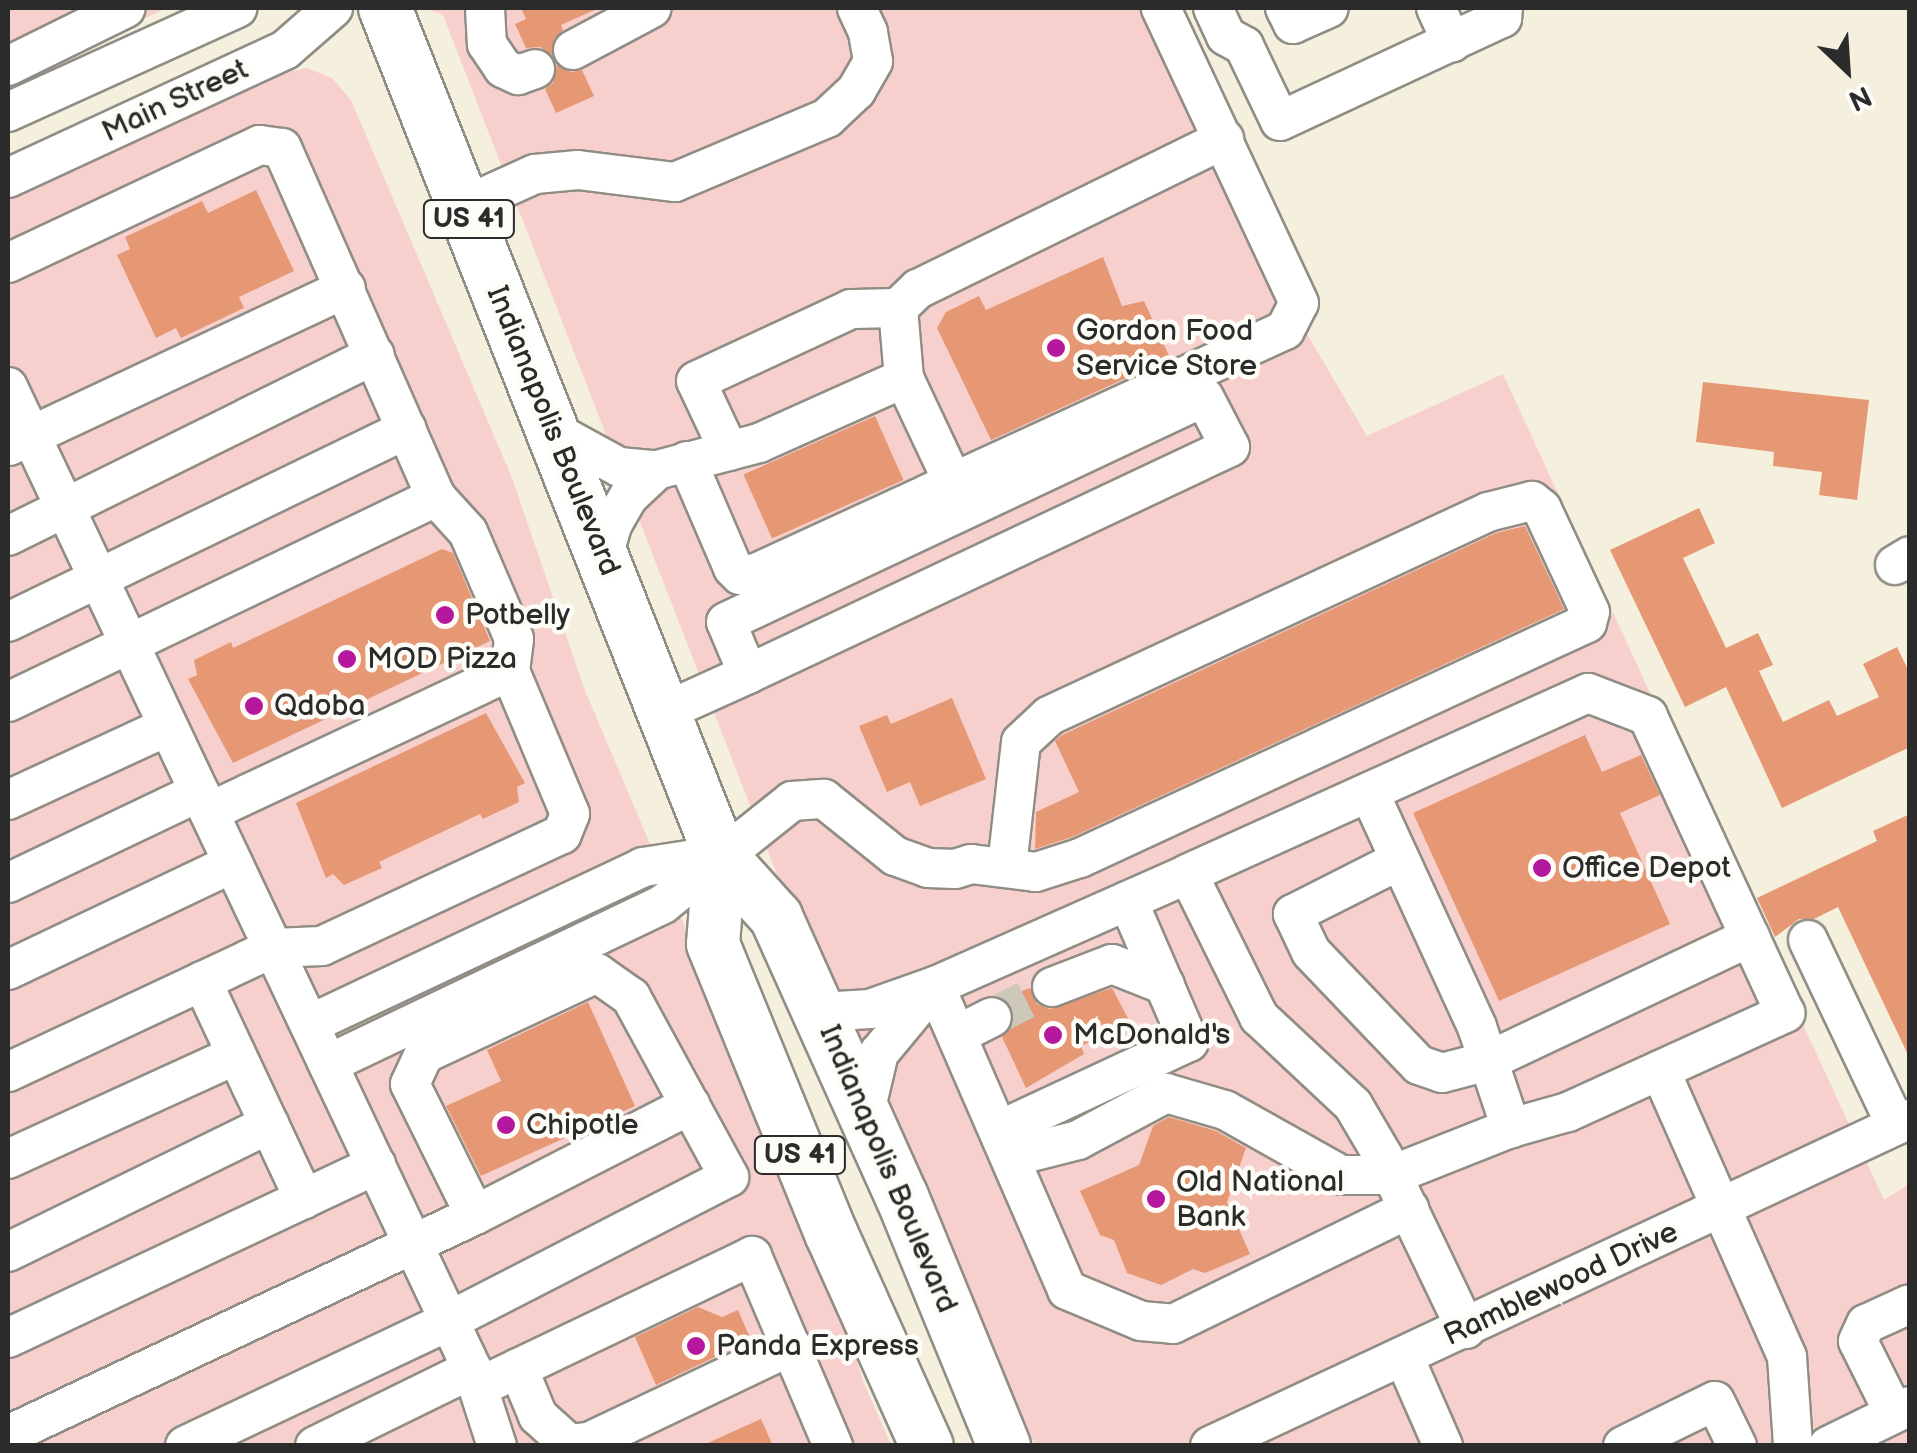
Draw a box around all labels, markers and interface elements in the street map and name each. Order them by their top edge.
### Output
north arrow [1797,20,1897,120]
street label: Main Street [96,51,254,151]
text: N [1843,78,1876,117]
road number: US 41 [422,196,516,242]
street label: Indianapolis Boulevard [478,281,628,581]
place label: Gordon Food Service Store [1076,313,1258,384]
marker: Gordon Food Service Store [1045,337,1067,359]
place label: Potbelly [465,597,570,633]
marker: Potbelly [434,604,456,626]
place label: MOD Pizza [367,641,517,677]
marker: MOD Pizza [336,648,358,670]
place label: Qdoba [274,688,365,724]
marker: Qdoba [243,695,265,717]
place label: Office Depot [1562,850,1731,886]
marker: Office Depot [1531,857,1553,879]
place label: McDonald's [1073,1017,1230,1053]
street label: Indianapolis Boulevard [811,1020,965,1318]
marker: McDonald's [1042,1024,1064,1046]
place label: Chipotle [526,1107,638,1143]
marker: Chipotle [495,1114,517,1136]
road number: US 41 [752,1132,848,1178]
place label: Old National Bank [1176,1164,1344,1234]
marker: Old National Bank [1145,1188,1167,1210]
street label: Ramblewood Drive [1438,1214,1684,1354]
place label: Panda Express [716,1328,919,1364]
marker: Panda Express [685,1335,707,1357]

